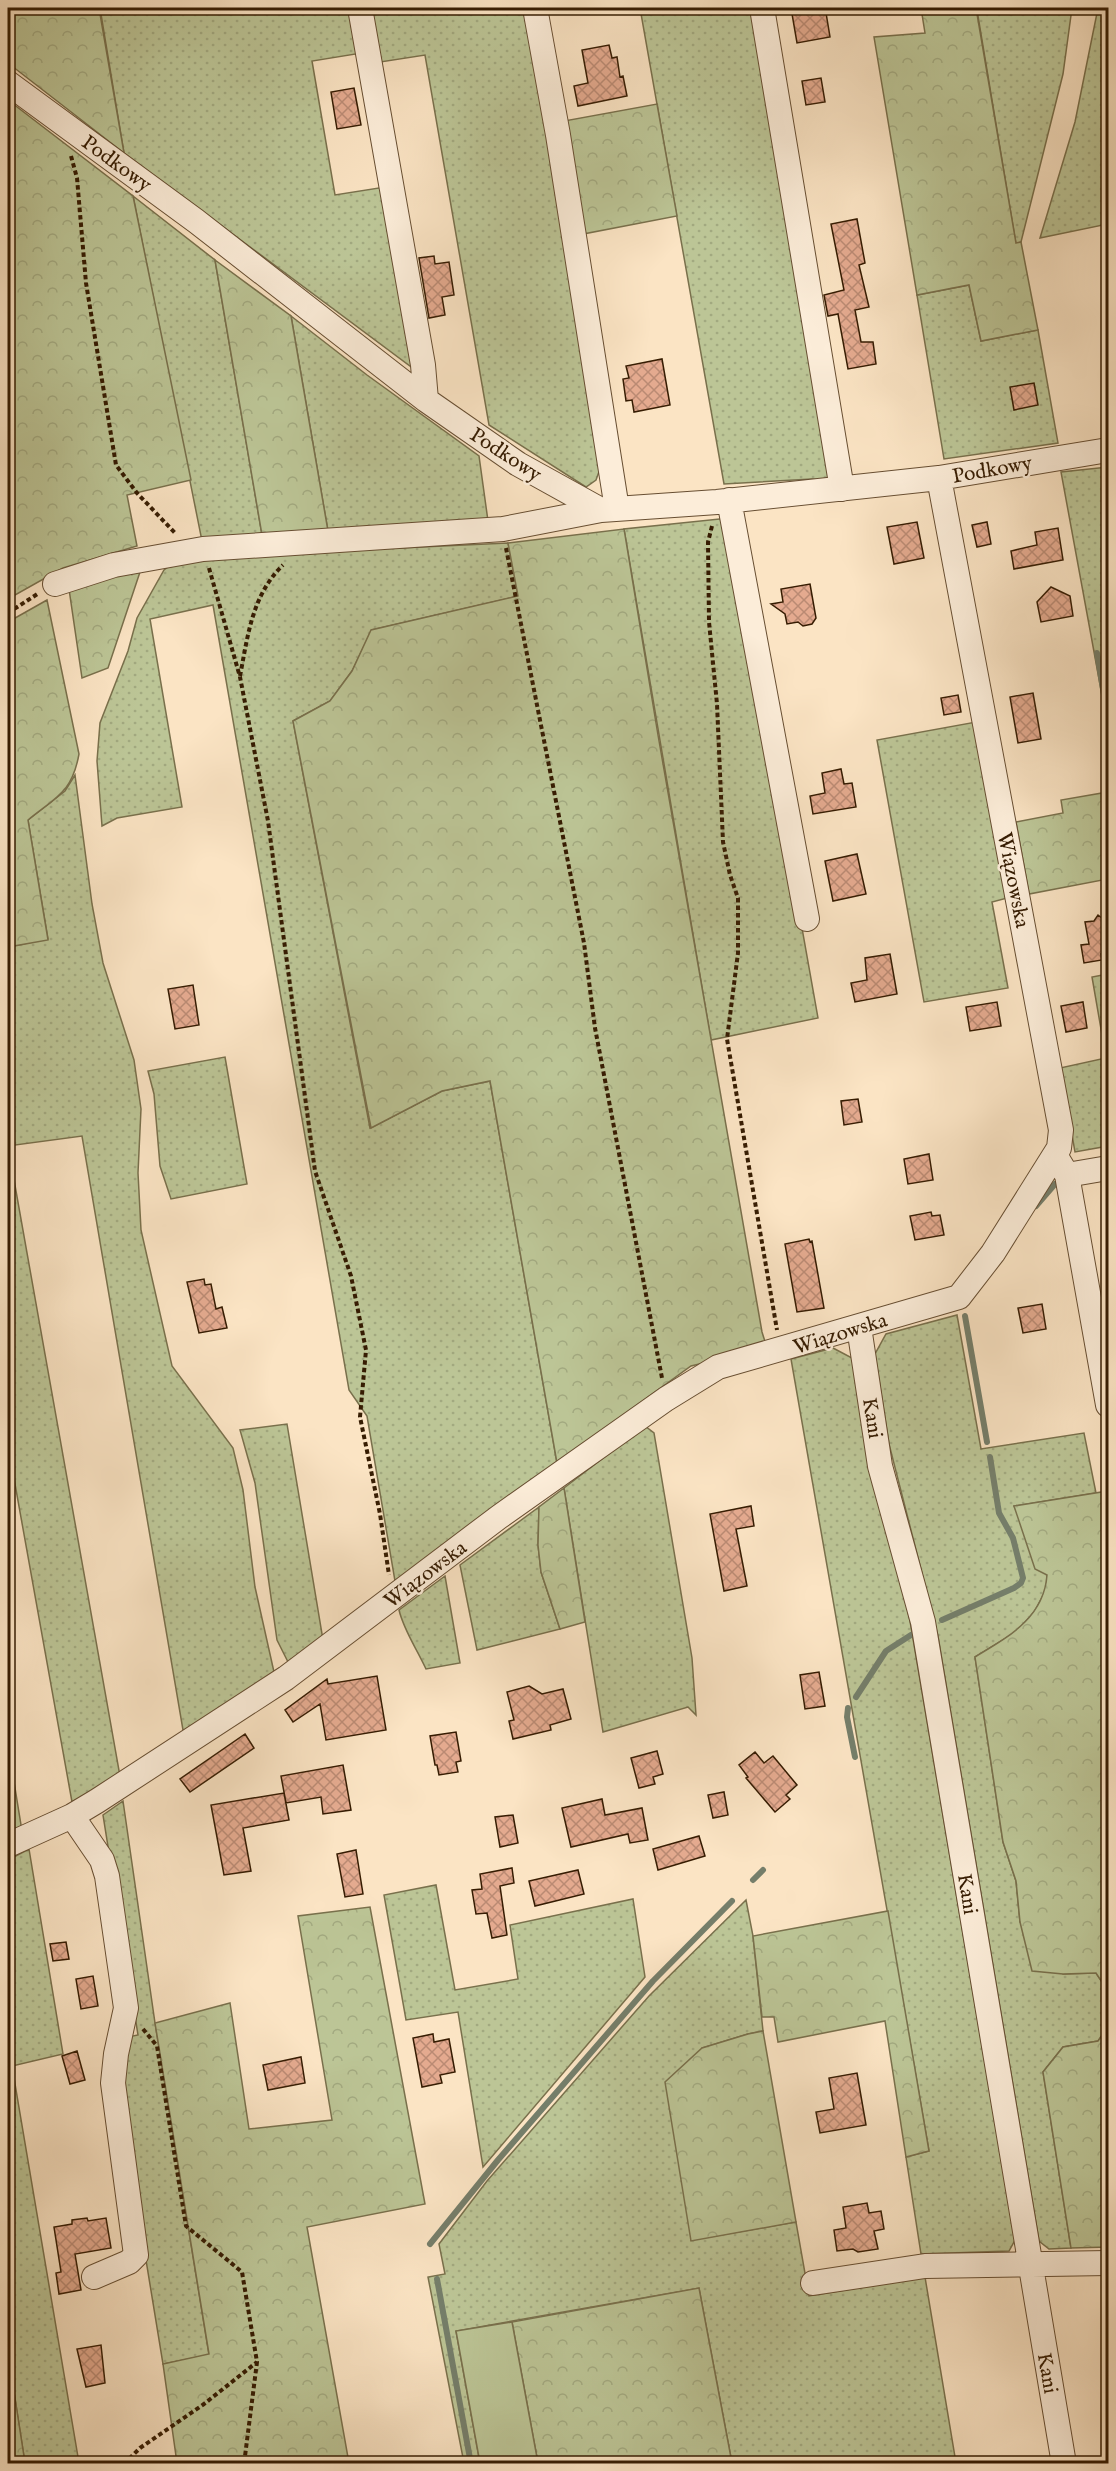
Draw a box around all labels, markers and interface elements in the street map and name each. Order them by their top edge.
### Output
street label: Podkowy [76,130,157,199]
street label: Podkowy [464,422,547,489]
street label: Podkowy [950,450,1035,491]
street label: Wiązowska [990,830,1035,931]
street label: Wiązowska [790,1307,892,1362]
street label: Kani [855,1396,888,1441]
street label: Wiązowska [379,1535,474,1615]
street label: Kani [950,1872,983,1917]
street label: Kani [1030,2351,1063,2396]

